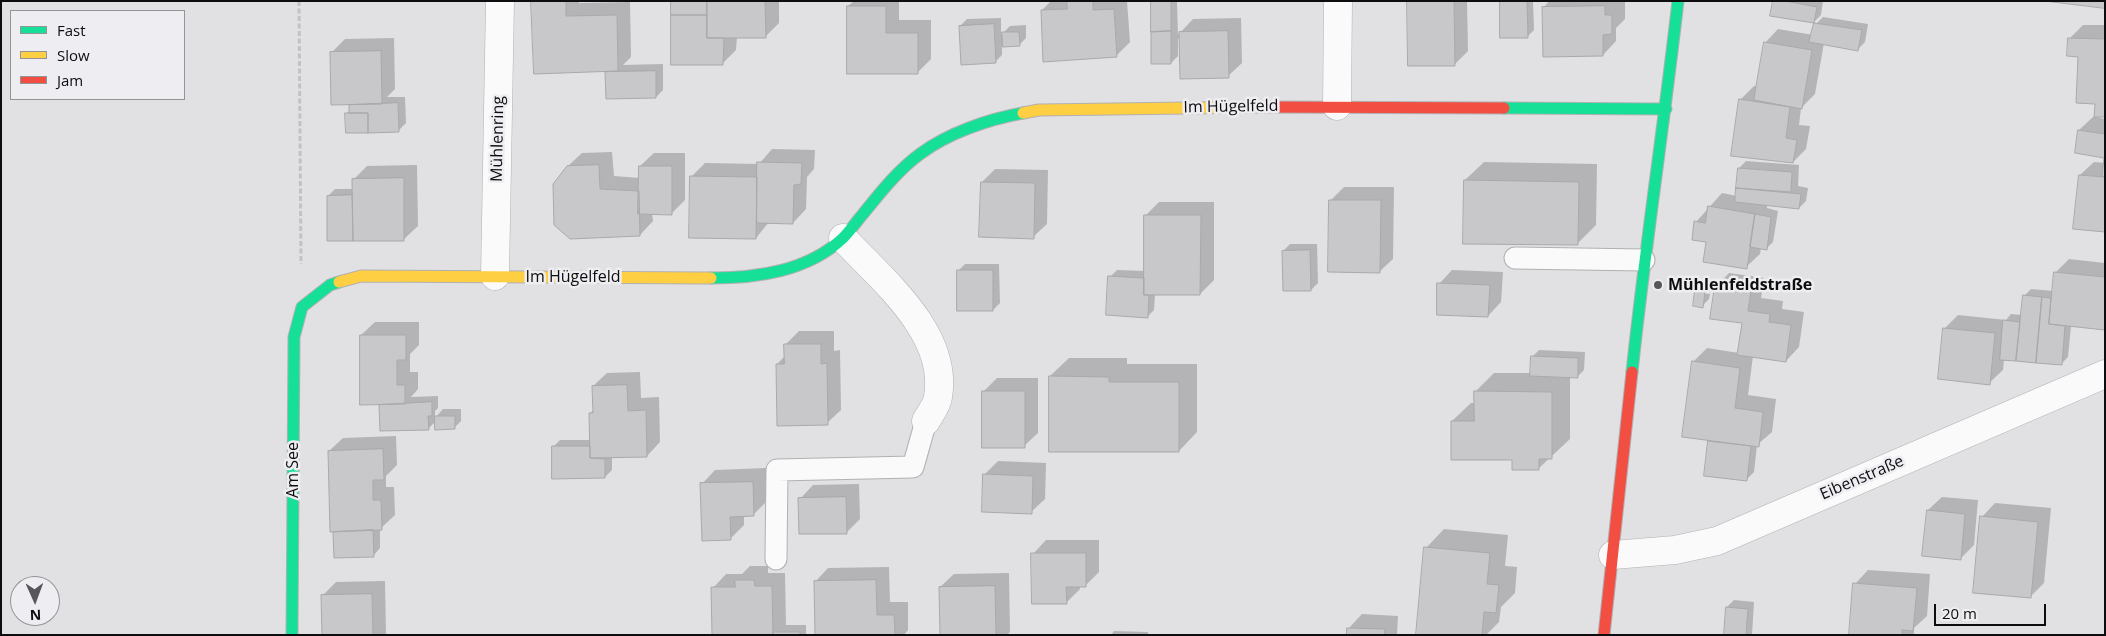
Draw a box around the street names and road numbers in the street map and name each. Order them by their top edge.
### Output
street label: Mühlenring [488,96,508,182]
street label: Im Hügelfeld [1183,97,1279,117]
street label: Im Hügelfeld [526,267,620,287]
street label: Am See [283,442,303,498]
street label: Eibenstraße [1817,452,1907,504]

